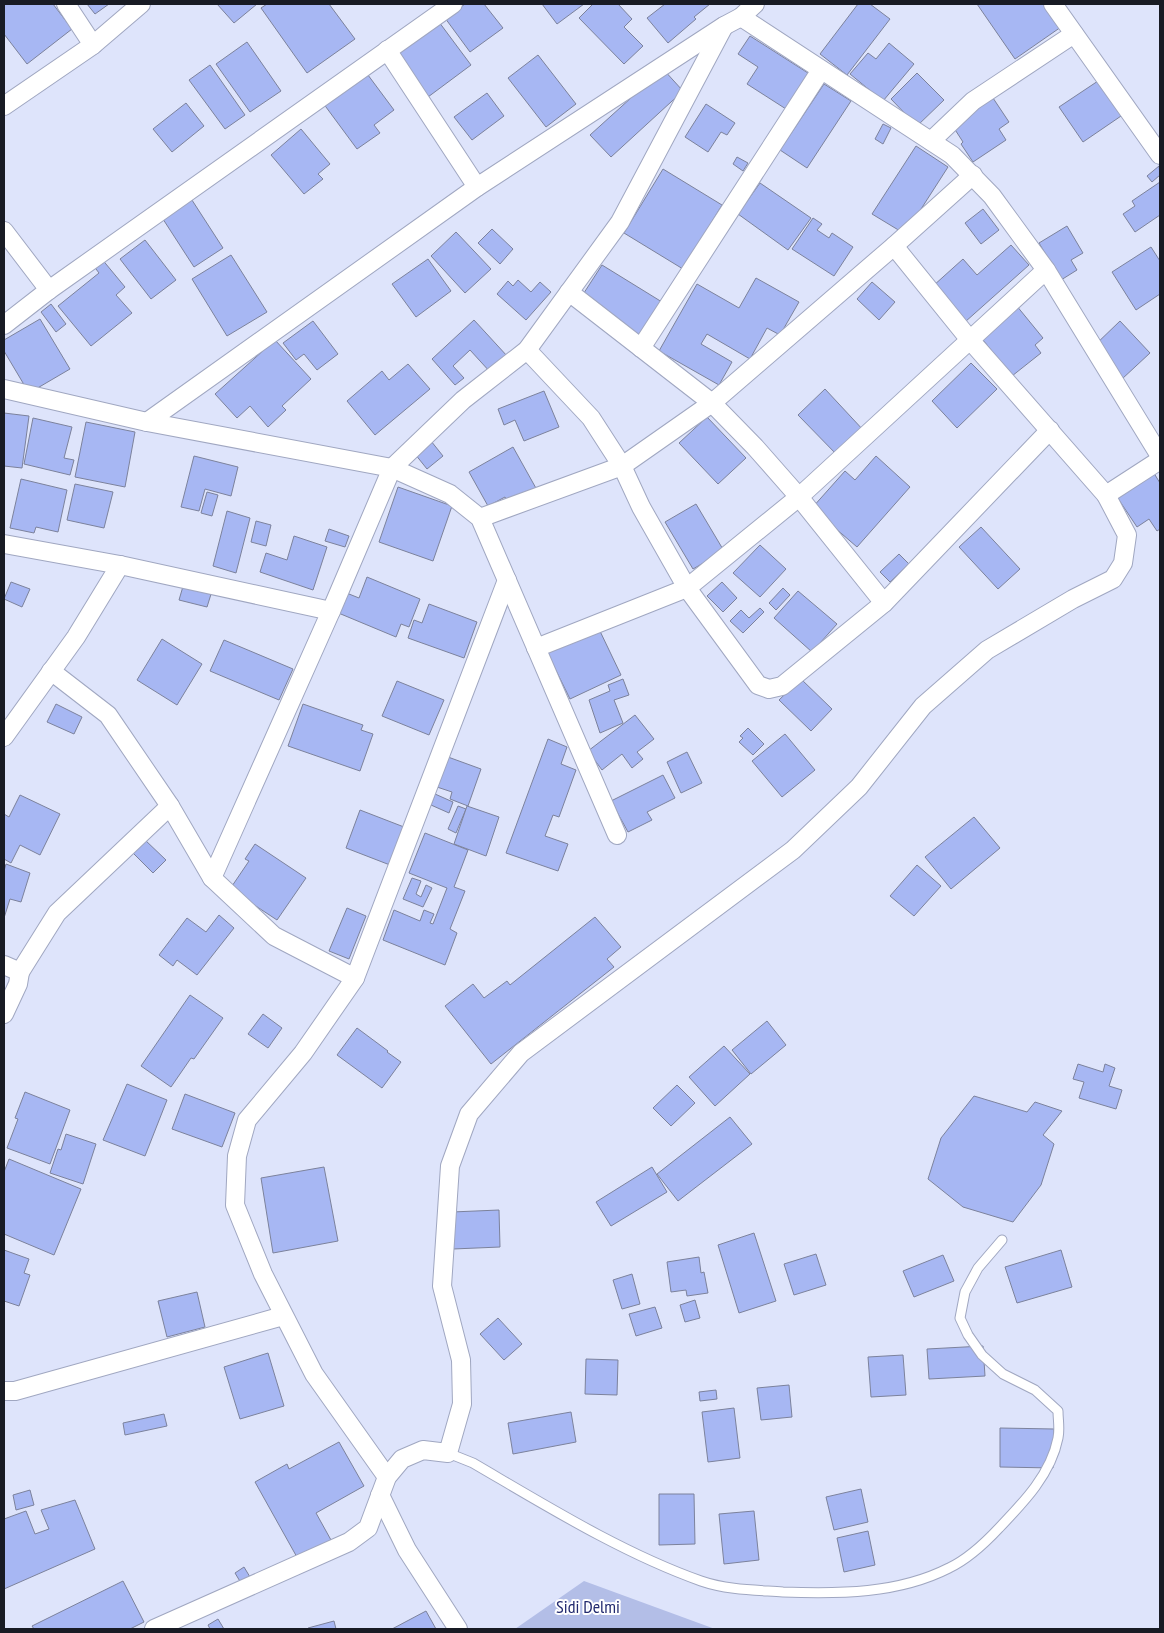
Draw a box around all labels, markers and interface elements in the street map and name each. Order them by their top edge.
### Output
park label: Sidi Delmi [556,1595,620,1618]

